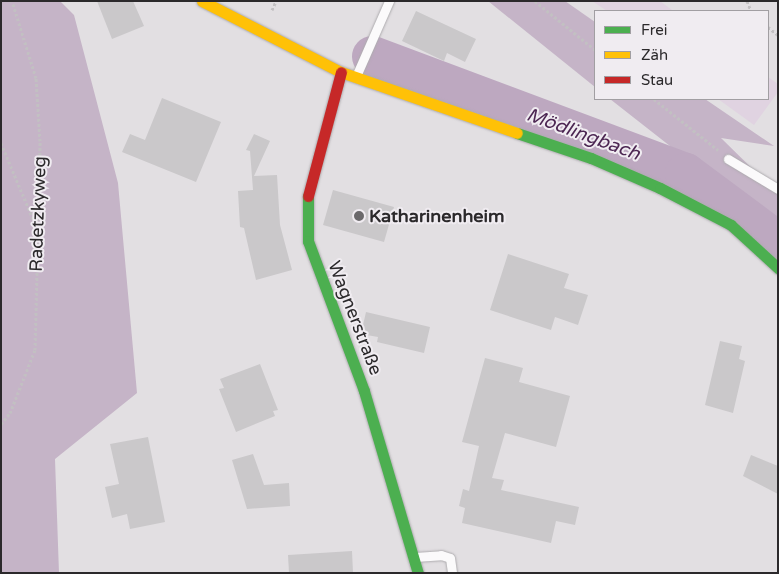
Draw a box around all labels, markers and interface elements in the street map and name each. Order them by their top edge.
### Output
legend [594,10,769,100]
text: Frei [641,21,667,39]
text: Zäh [641,46,668,64]
text: Stau [641,71,673,89]
water label: Mödlingbach [523,104,643,166]
street label: Radetzkyweg [25,156,51,272]
place label: Katharinenheim [369,205,505,227]
marker: Katharinenheim [353,210,365,222]
street label: Wagnerstraße [323,258,387,378]

